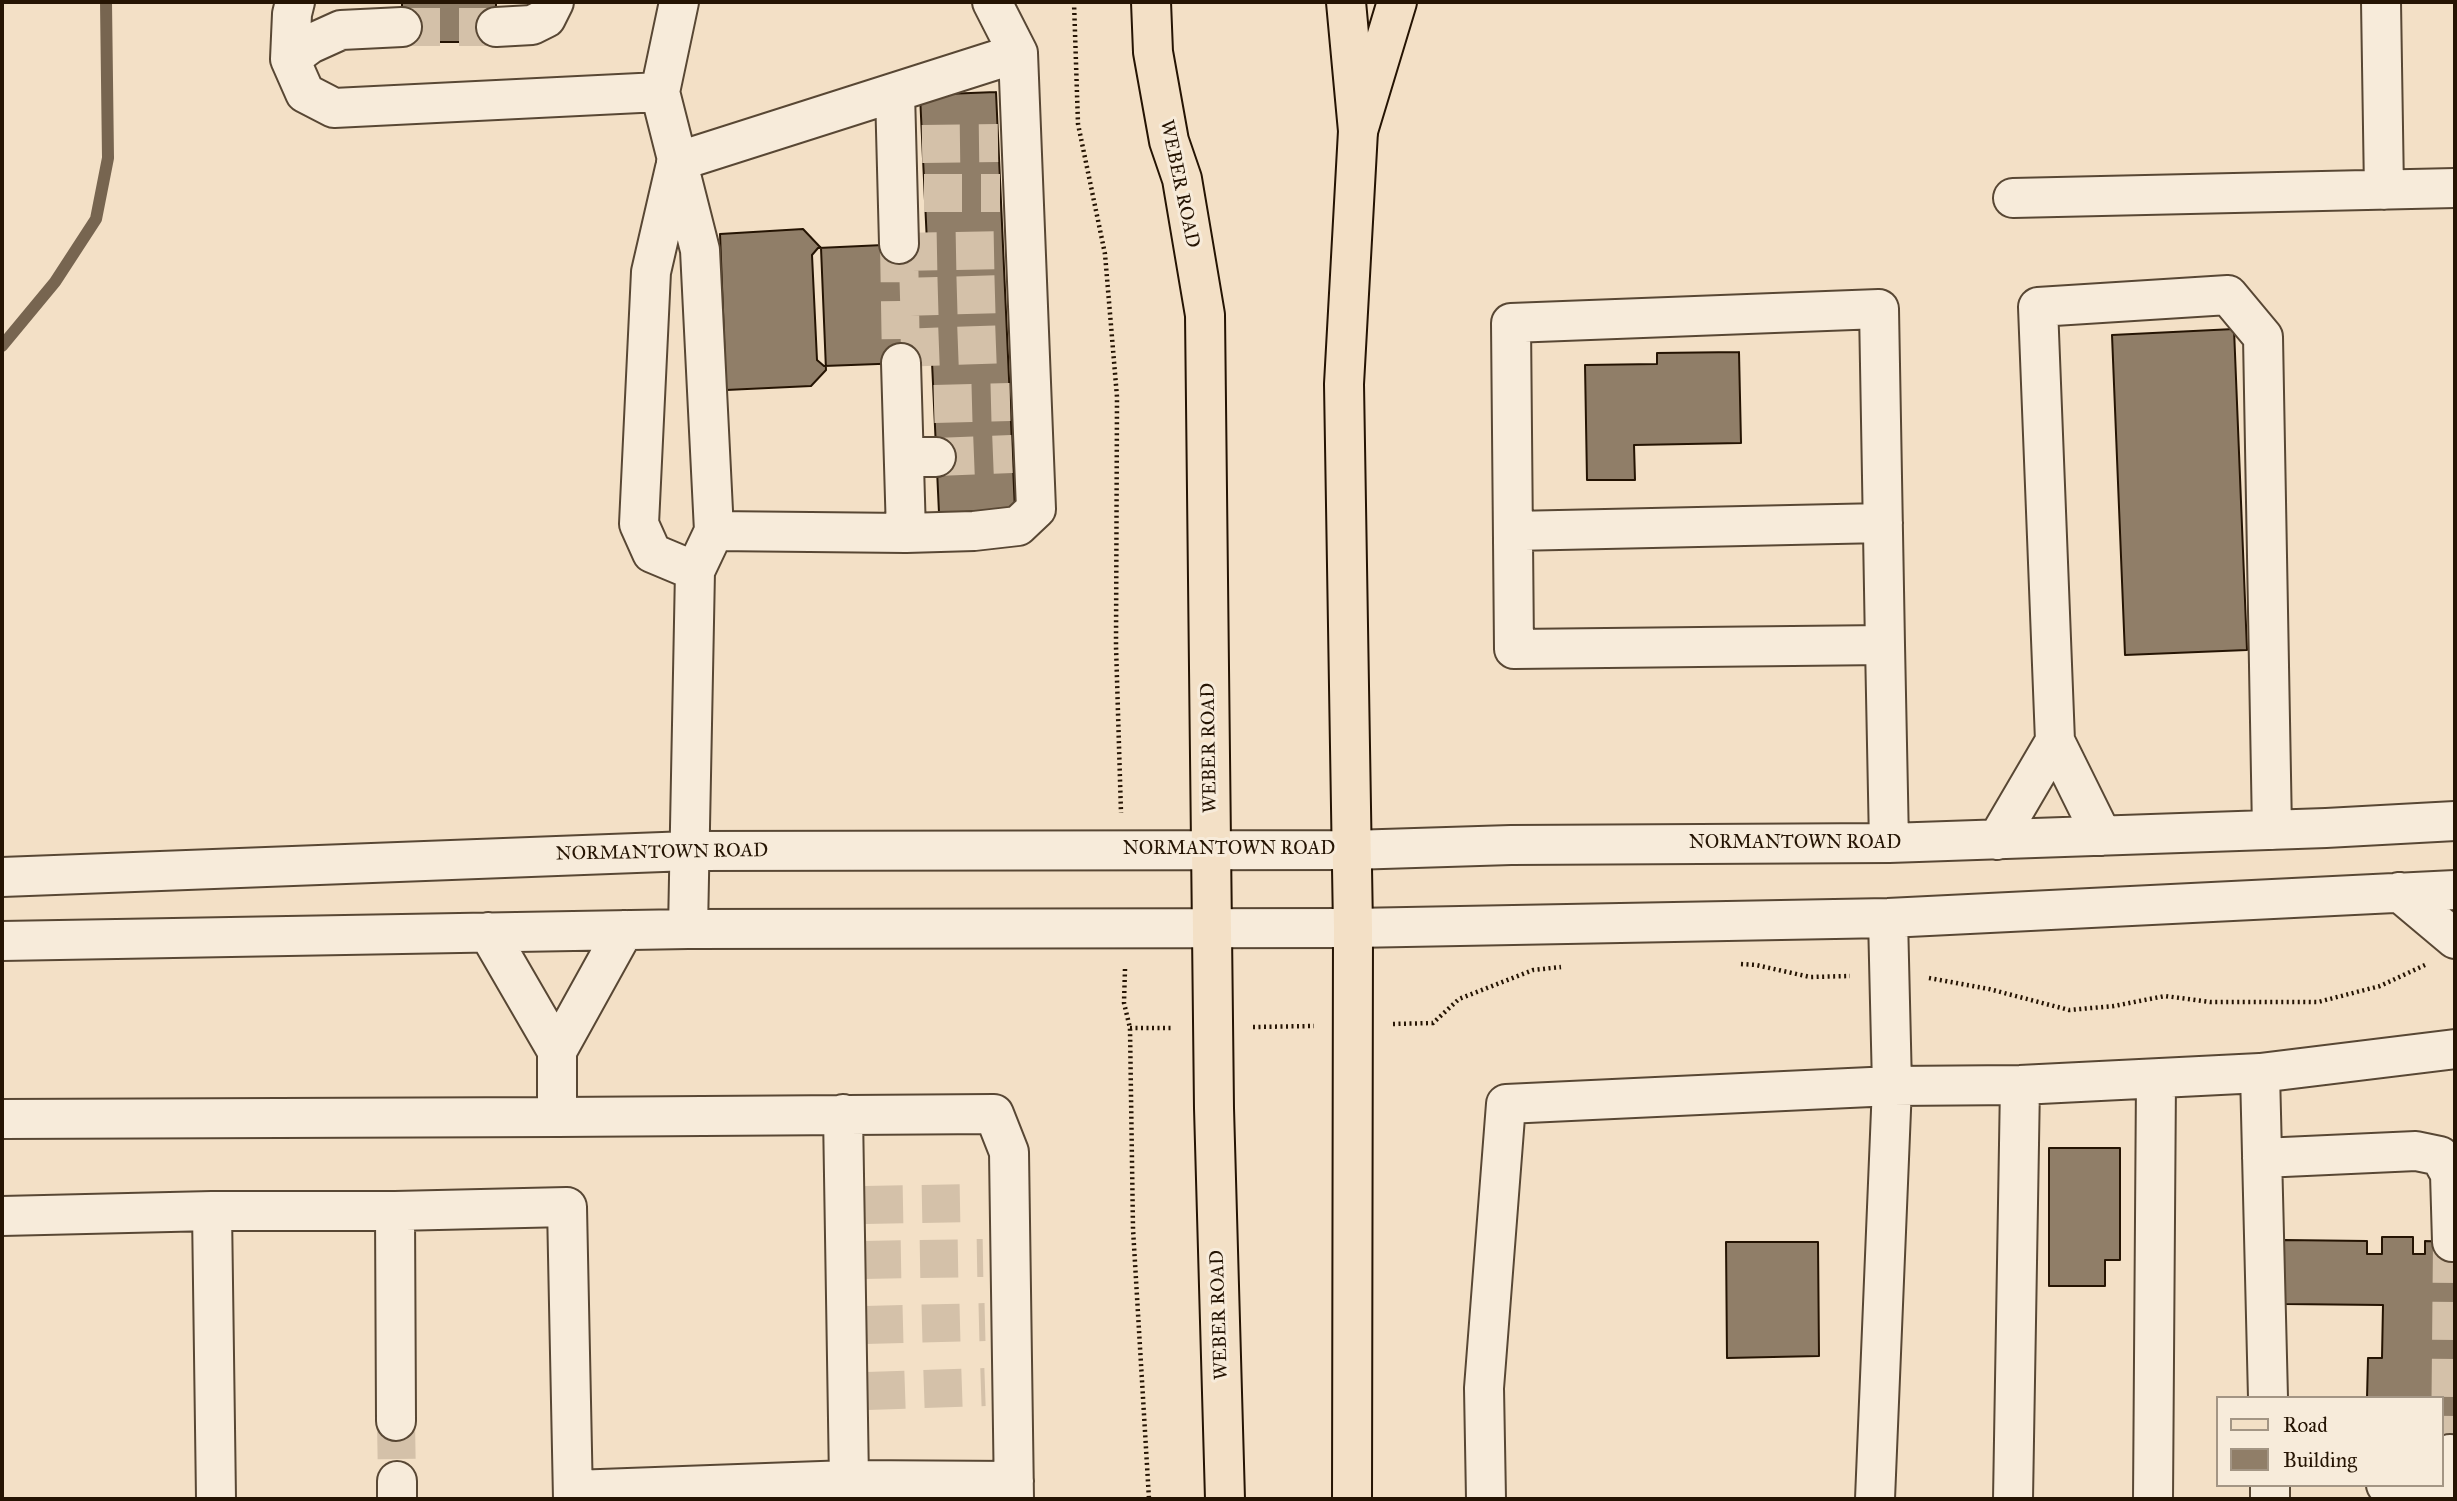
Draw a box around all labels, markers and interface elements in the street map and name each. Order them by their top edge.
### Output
street label: WEBER ROAD [1154,118,1204,250]
street label: WEBER ROAD [1197,683,1223,813]
street label: NORMANTOWN ROAD [1689,832,1901,854]
street label: NORMANTOWN ROAD [1123,838,1335,860]
street label: NORMANTOWN ROAD [556,840,768,866]
street label: WEBER ROAD [1206,1250,1234,1380]
legend [2216,1396,2443,1487]
text: Road [2283,1412,2328,1438]
text: Building [2283,1447,2357,1473]

